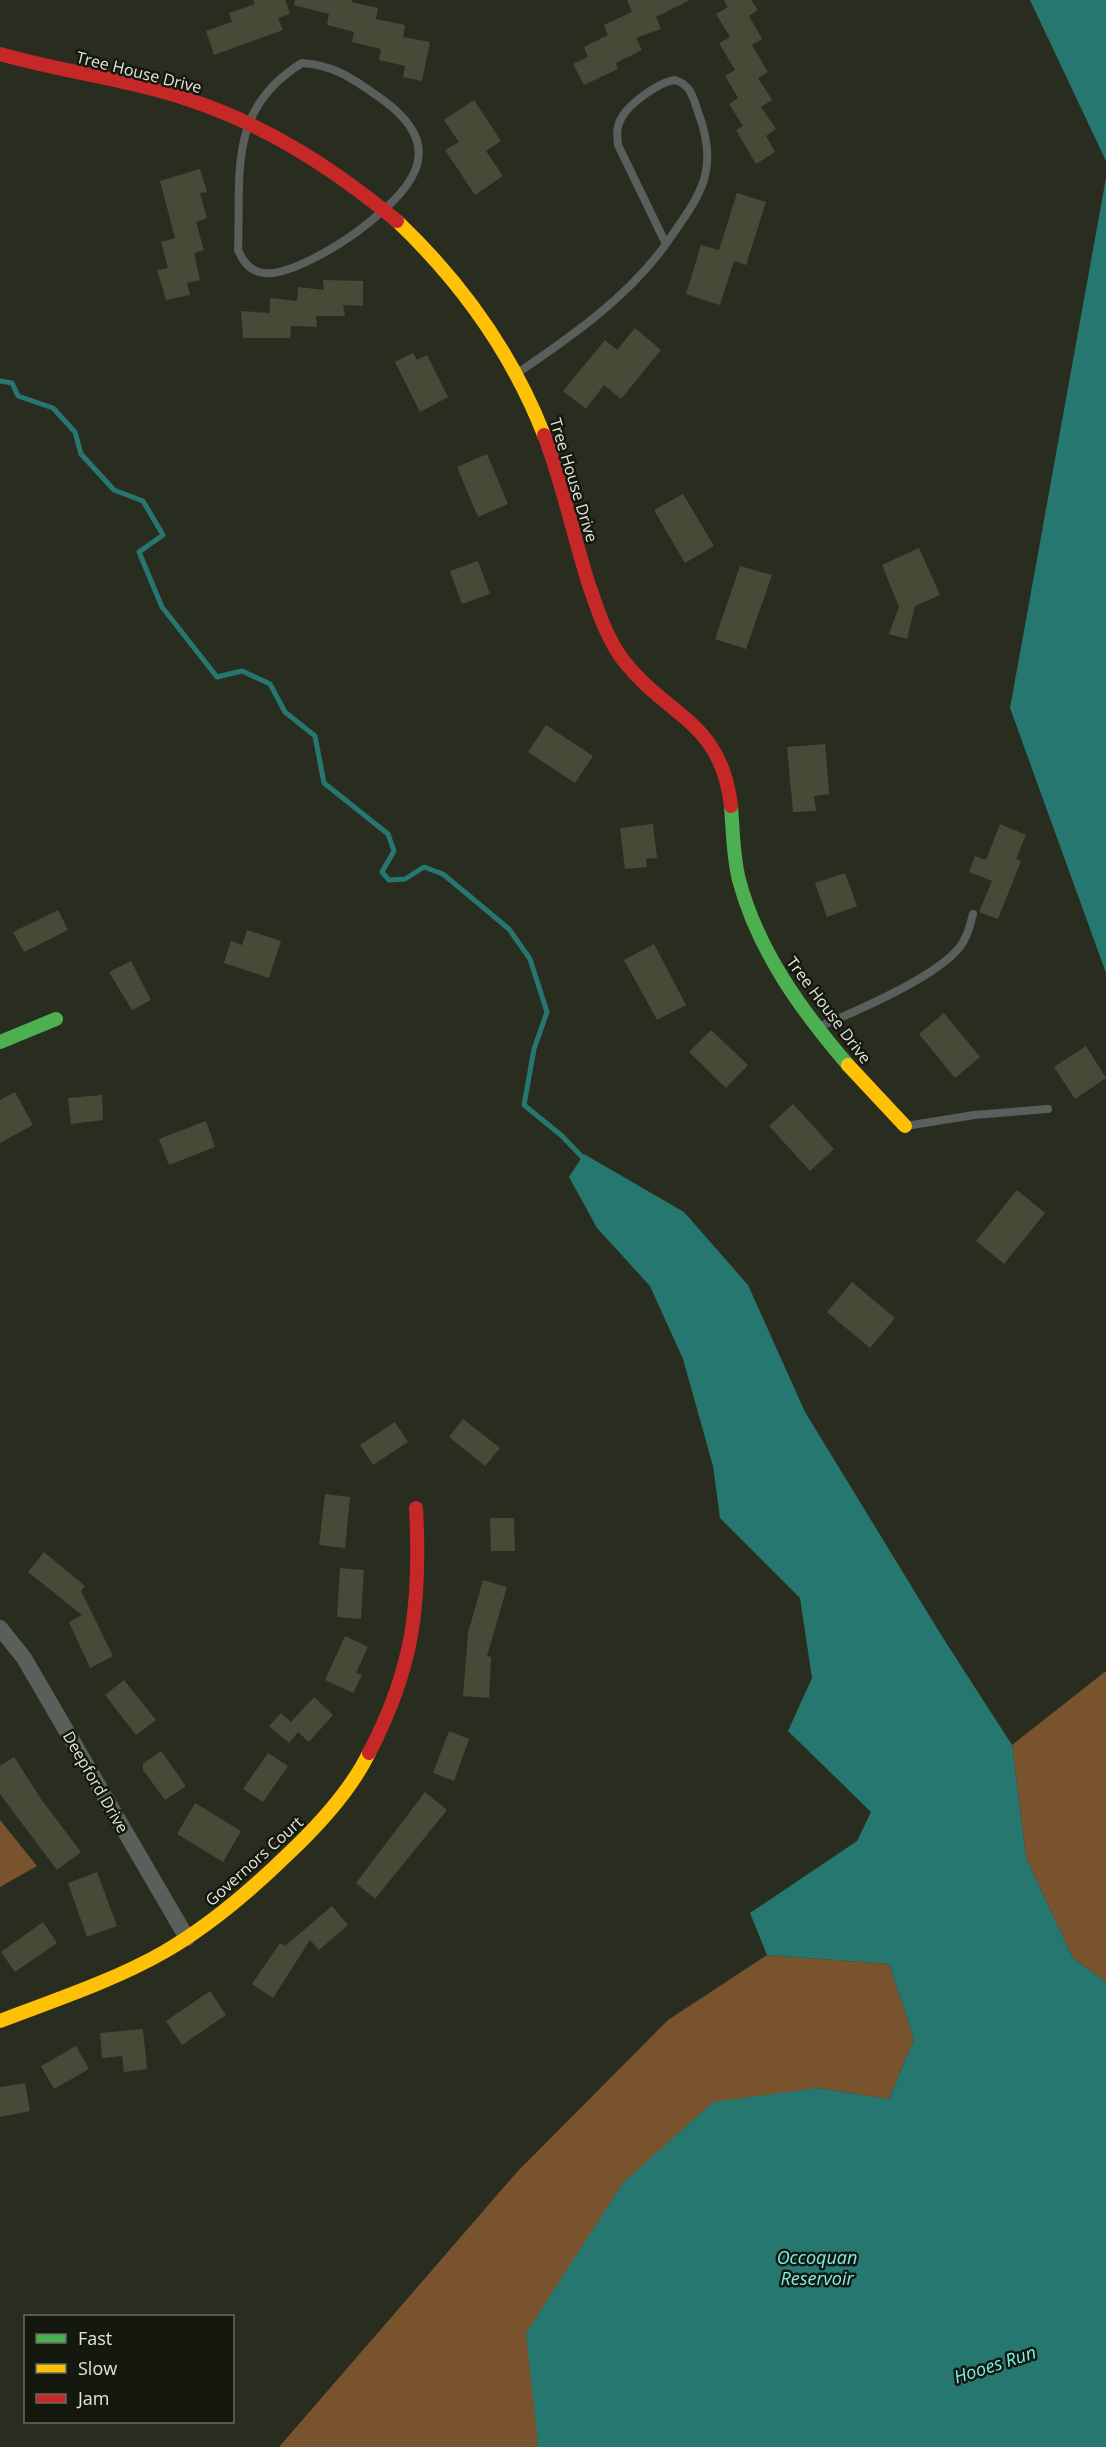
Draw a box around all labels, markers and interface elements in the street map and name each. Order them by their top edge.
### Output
street label: Tree House Drive [74,46,204,98]
street label: Tree House Drive [545,415,603,545]
street label: Tree House Drive [782,952,877,1068]
street label: Deepford Drive [58,1727,134,1837]
street label: Governors Court [200,1811,308,1911]
water label: Occoquan Reservoir [777,2245,857,2290]
legend [24,2315,234,2423]
text: Fast [78,2326,112,2350]
water label: Hooes Run [951,2340,1039,2389]
text: Slow [78,2356,117,2380]
text: Jam [76,2386,110,2410]

